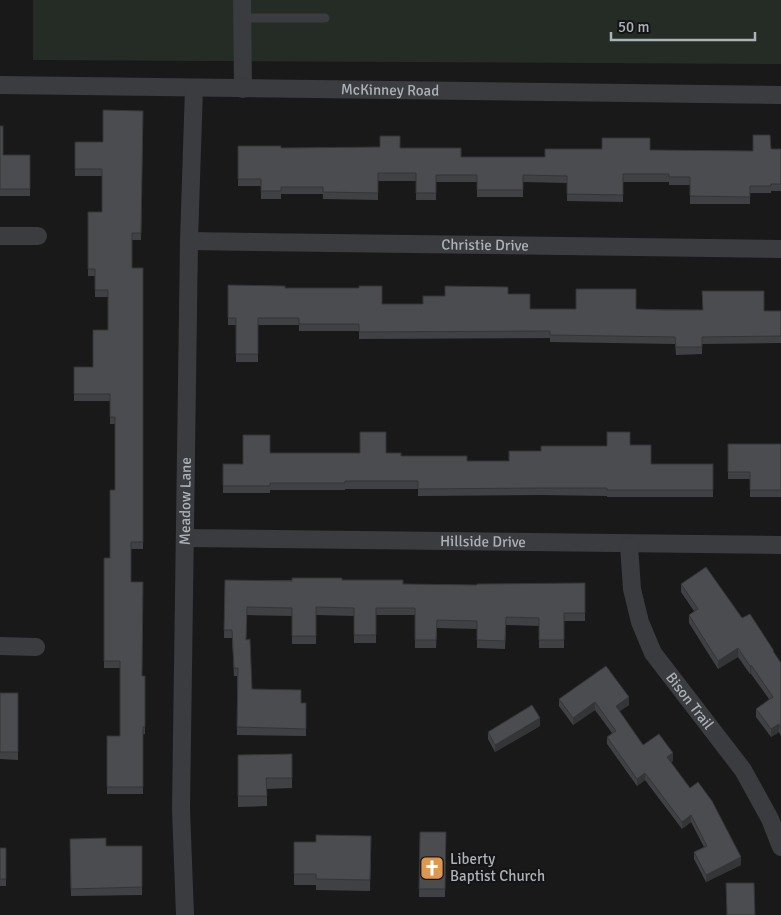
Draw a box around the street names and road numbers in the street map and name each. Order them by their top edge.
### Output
street label: McKinney Road [341,80,439,100]
street label: Christie Drive [441,235,529,255]
street label: Meadow Lane [176,457,195,545]
street label: Hillside Drive [440,532,526,551]
street label: Bison Trail [662,669,717,733]

